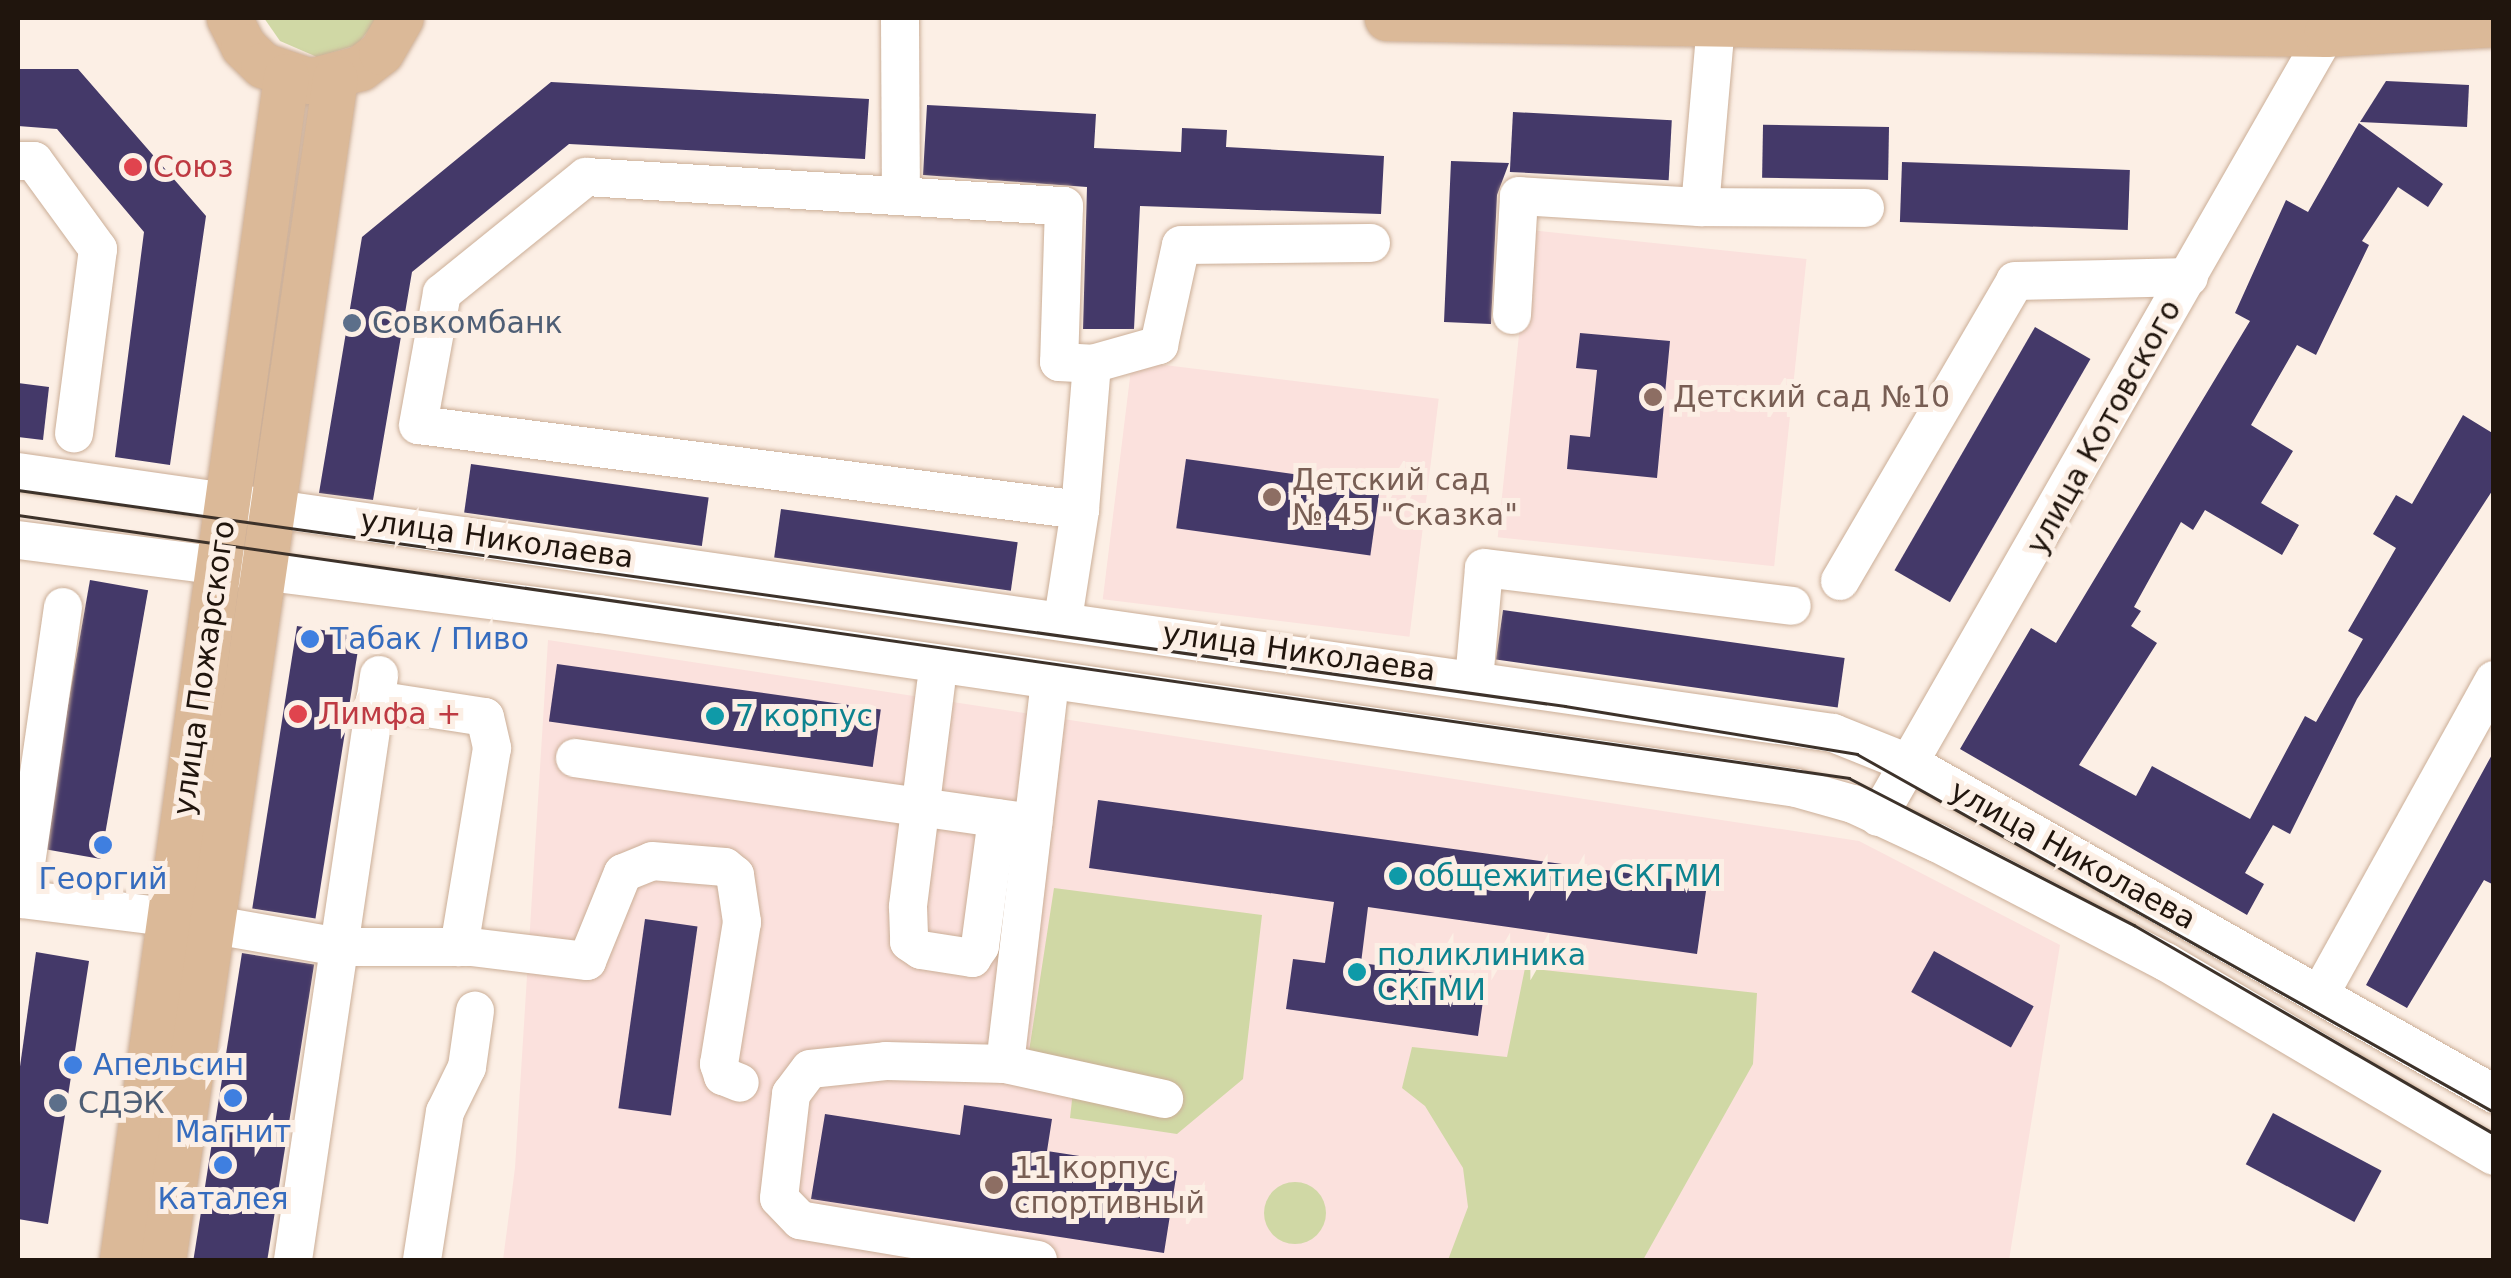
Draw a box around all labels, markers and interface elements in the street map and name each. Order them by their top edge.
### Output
place label: Союз [153,149,234,185]
marker: Союз [122,156,144,178]
street label: улица Котовского [2019,294,2189,560]
place label: Совкомбанк [372,305,563,341]
marker: Совкомбанк [341,312,363,334]
place label: Детский сад №10 [1673,379,1950,415]
marker: Детский сад №10 [1642,386,1664,408]
place label: Детский сад № 45 "Сказка" [1292,462,1518,532]
marker: Детский сад № 45 "Сказка" [1261,486,1283,508]
street label: улица Николаева [358,502,636,576]
street label: улица Пожарского [165,518,243,818]
street label: улица Николаева [1160,615,1438,689]
place label: Табак / Пиво [330,621,529,657]
marker: Табак / Пиво [299,628,321,650]
place label: Лимфа + [318,696,461,732]
place label: 7 корпус [735,698,873,734]
marker: Лимфа + [287,703,309,725]
marker: 7 корпус [704,705,726,727]
street label: улица Николаева [1944,773,2202,937]
marker: Георгий [92,834,114,856]
place label: общежитие СКГМИ [1418,858,1722,894]
place label: Георгий [39,861,167,897]
marker: общежитие СКГМИ [1387,865,1409,887]
place label: поликлиника СКГМИ [1377,937,1586,1008]
marker: поликлиника СКГМИ [1346,961,1368,983]
place label: Апельсин [93,1047,244,1083]
marker: Апельсин [62,1054,84,1076]
place label: СДЭК [78,1085,165,1121]
marker: Магнит [222,1087,244,1109]
marker: СДЭК [47,1092,69,1114]
place label: Магнит [175,1114,291,1150]
place label: 11 корпус спортивный [1014,1150,1205,1220]
marker: Каталея [212,1154,234,1176]
marker: 11 корпус спортивный [983,1174,1005,1196]
place label: Каталея [157,1181,289,1217]

